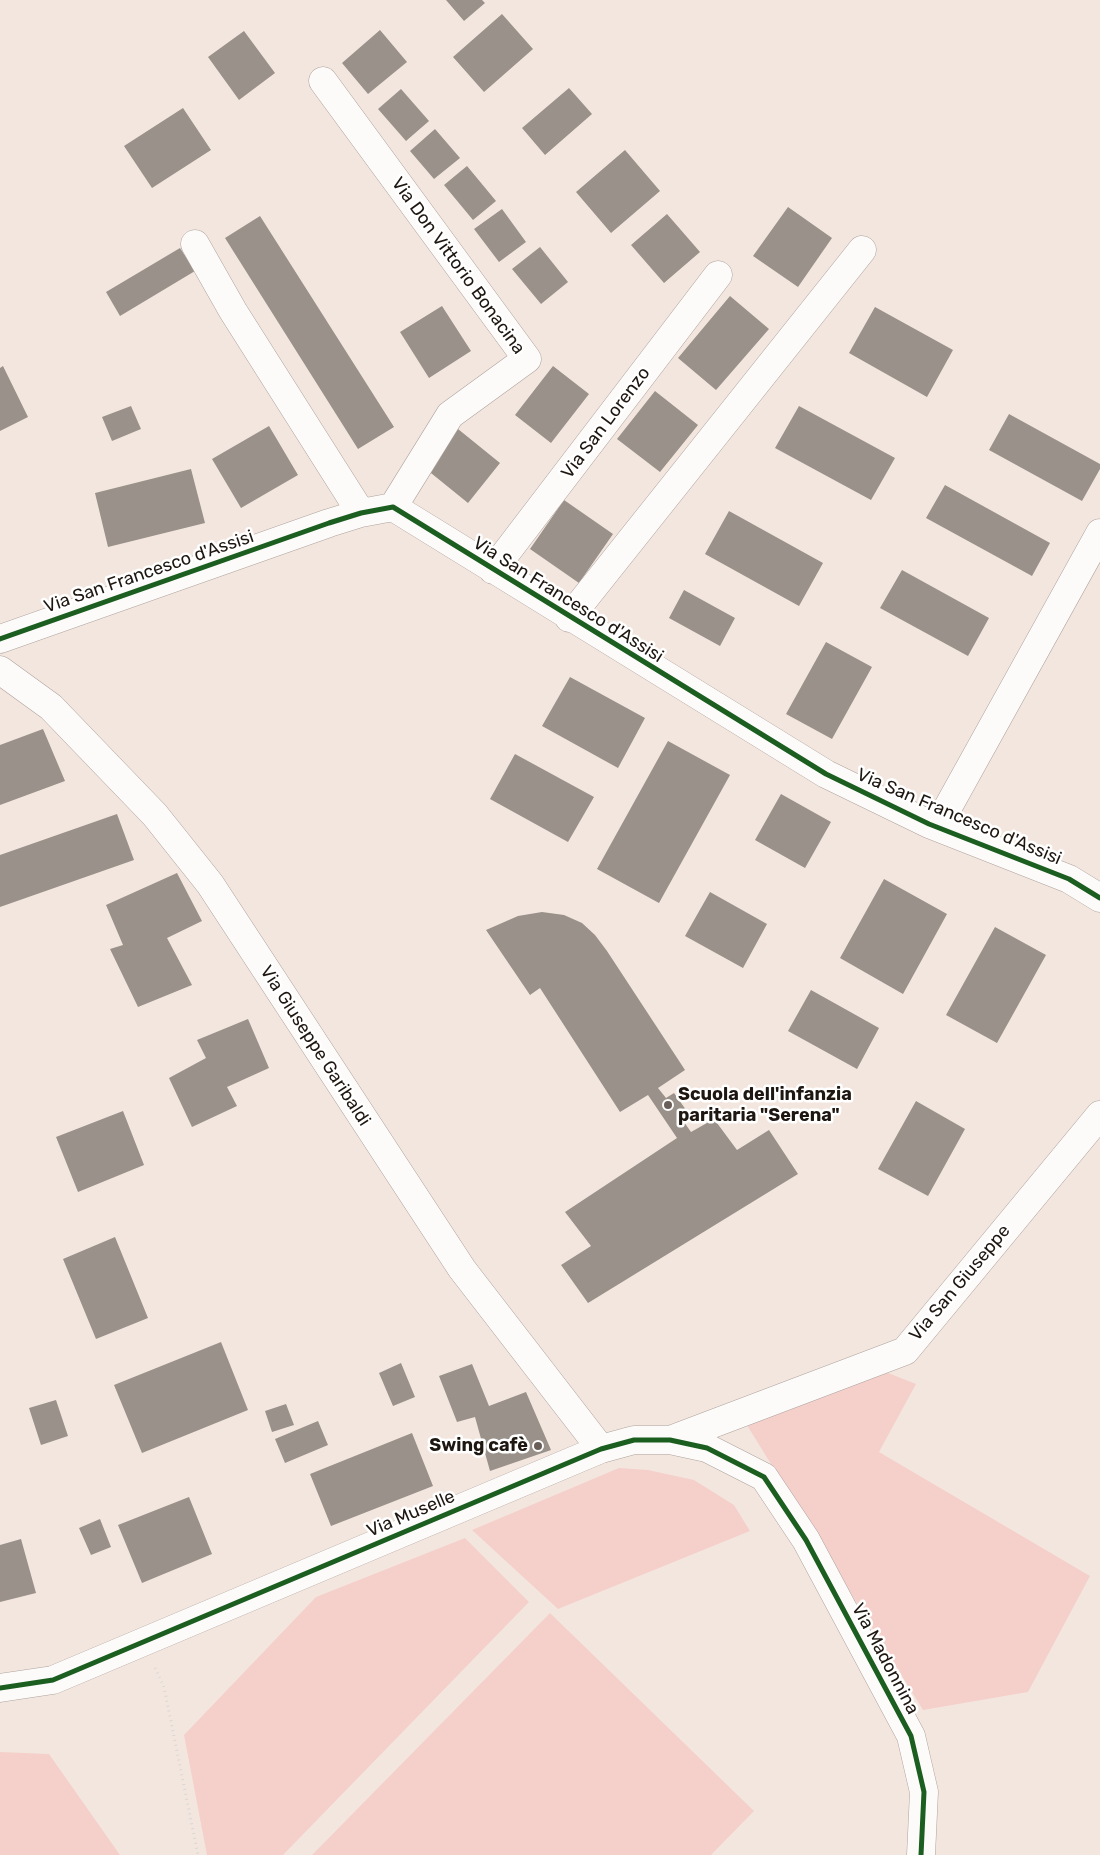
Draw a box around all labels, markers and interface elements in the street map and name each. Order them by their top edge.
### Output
street label: Via Don Vittorio Bonacina [387,173,529,359]
street label: Via San Lorenzo [557,363,655,483]
street label: Via San Francesco d'Assisi [41,526,257,618]
street label: Via San Francesco d'Assisi [469,532,667,668]
street label: Via San Francesco d'Assisi [853,764,1065,870]
street label: Via Giuseppe Garibaldi [255,962,375,1130]
place label: Scuola dell'infanzia paritaria "Serena" [678,1084,852,1126]
marker: Scuola dell'infanzia paritaria "Serena" [662,1099,674,1111]
street label: Via San Giuseppe [905,1220,1015,1346]
place label: Swing cafè [429,1435,528,1457]
marker: Swing cafè [532,1440,544,1452]
street label: Via Muselle [364,1486,458,1542]
street label: Via Madonnina [847,1600,923,1718]

